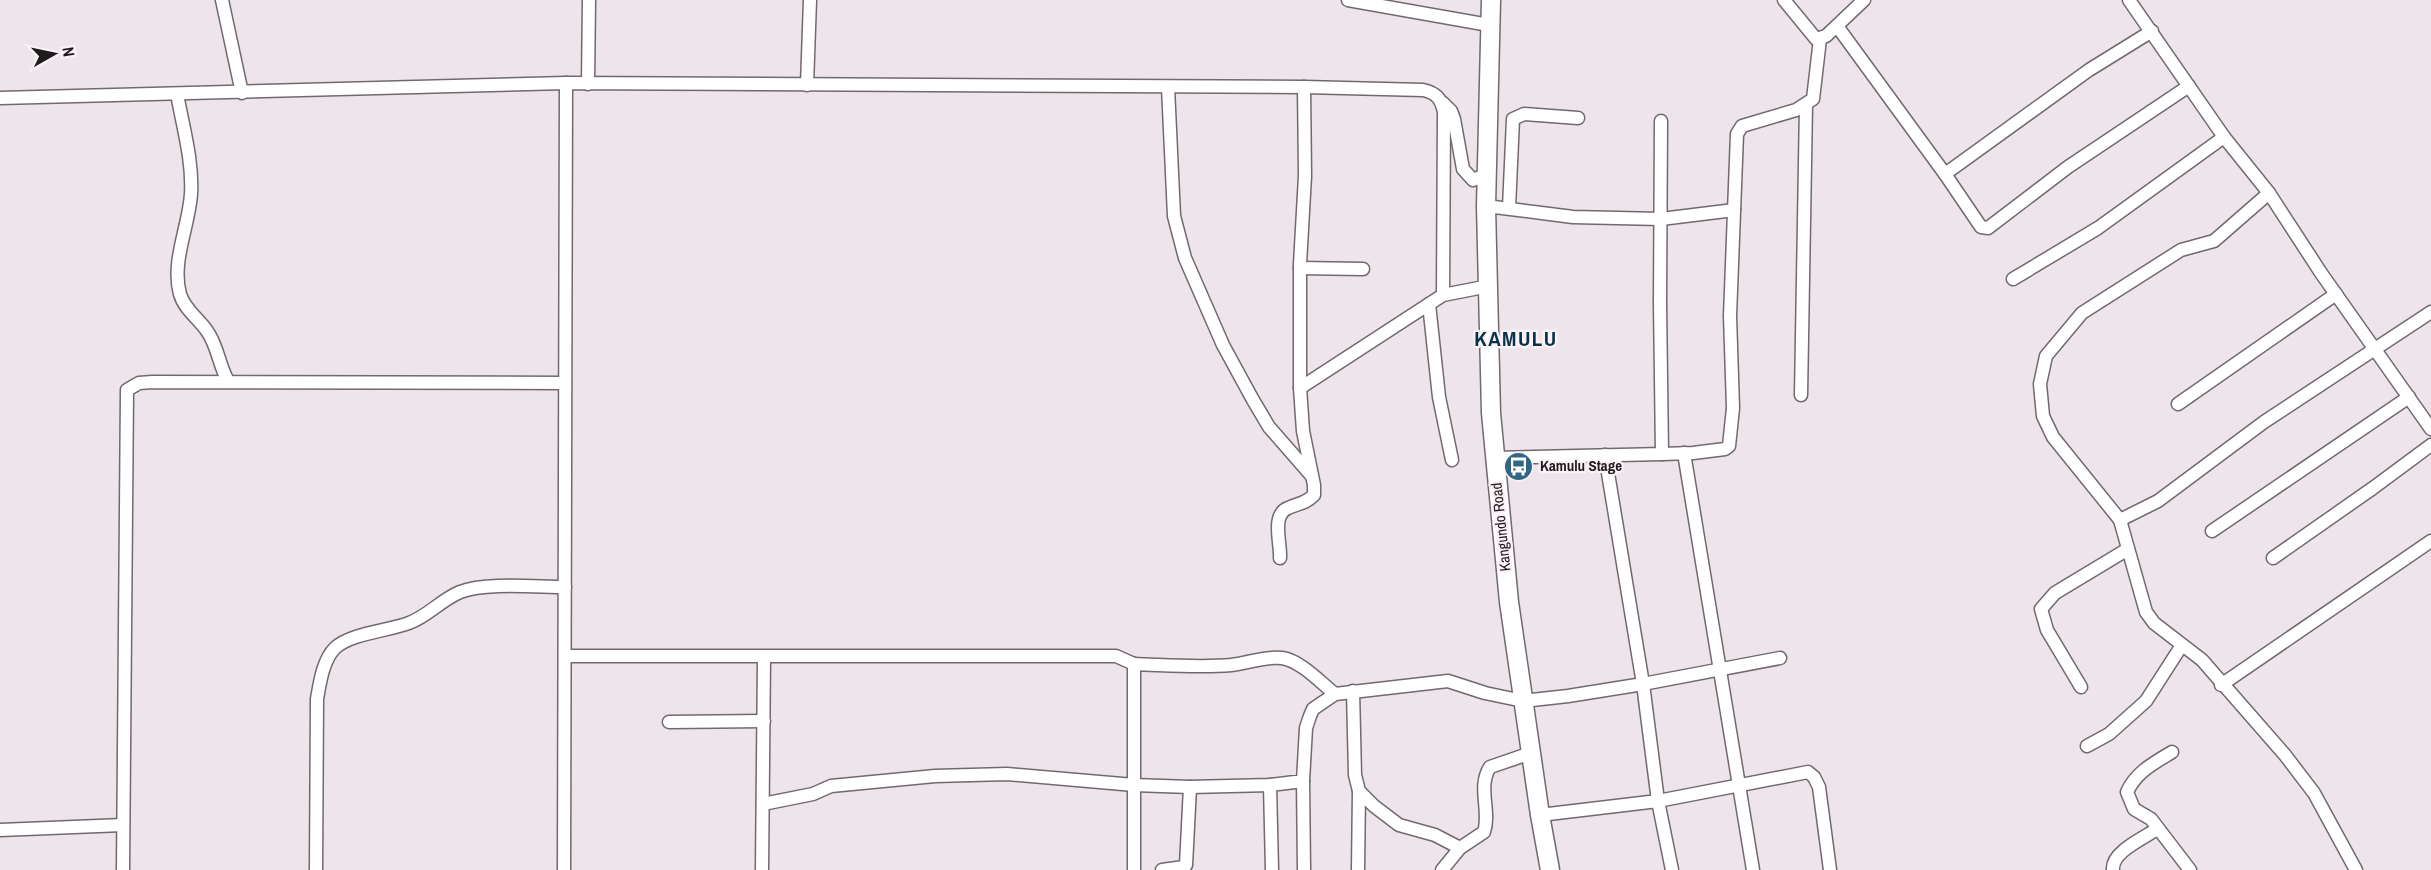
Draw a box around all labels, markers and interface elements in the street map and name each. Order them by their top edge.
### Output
north arrow [24,24,84,84]
text: N [57,45,80,58]
district label: KAMULU [1474,324,1558,353]
bus stop icon: Kamulu Stage [1503,450,1535,482]
place label: Kamulu Stage [1540,455,1622,476]
street label: Kangundo Road [1485,482,1516,572]

